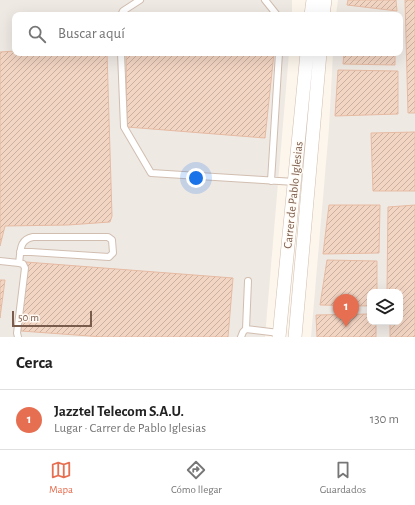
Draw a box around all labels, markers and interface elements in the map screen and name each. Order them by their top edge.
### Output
search box [12,12,403,56]
icon: search [26,23,48,45]
text: Buscar aquí [58,26,125,41]
street label: Carrer de Pablo Iglesias [281,141,305,249]
your location [186,168,206,188]
map controls [367,289,403,325]
button: layers [367,289,403,325]
pin: 1 [333,294,359,327]
scale bar [12,309,92,328]
text: 50 m [18,312,39,323]
text: Cerca [16,354,53,371]
text: Jazztel Telecom S.A.U. [54,404,184,419]
text: 1 [27,413,31,426]
text: 130 m [370,413,399,426]
text: Lugar · Carrer de Pablo Iglesias [54,422,206,435]
tab: Mapa [49,459,73,496]
tab: Cómo llegar [171,459,222,496]
tab: Guardados [320,459,366,496]

